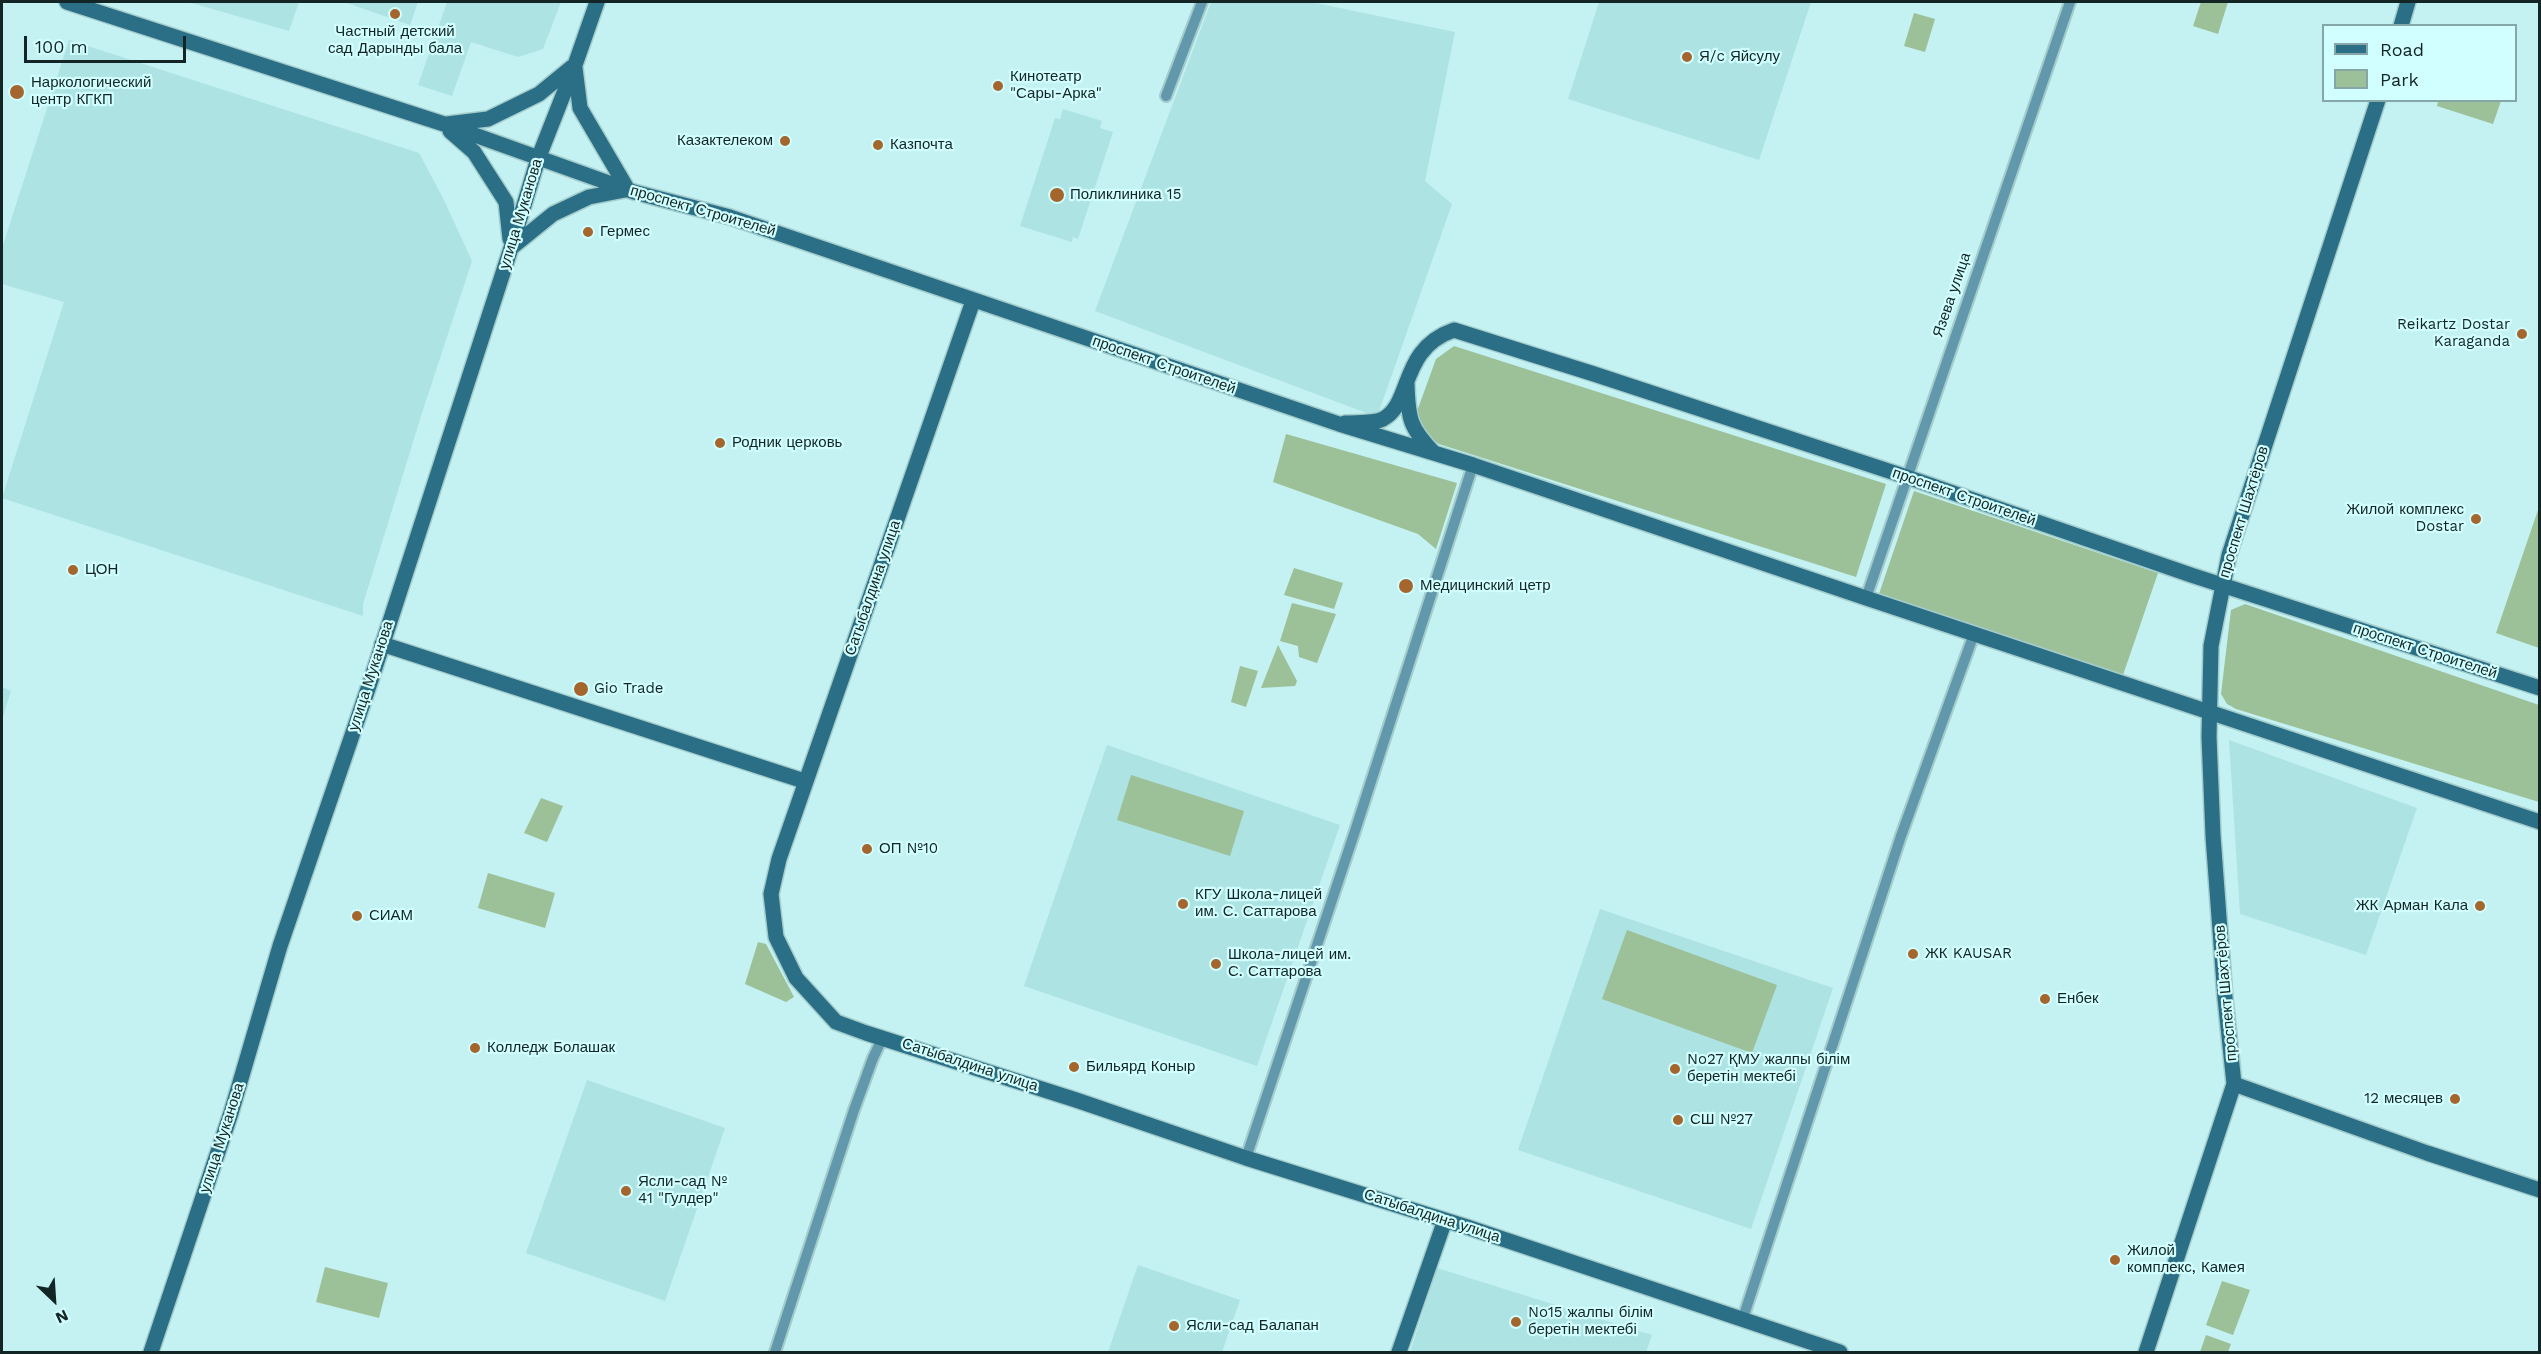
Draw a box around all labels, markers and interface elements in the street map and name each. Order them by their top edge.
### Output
marker: Частный детский сад Дарынды бала [388,7,402,21]
place label: Частный детский сад Дарынды бала [328,23,462,58]
scale bar [27,24,189,62]
legend [2322,24,2517,102]
text: 100 m [35,36,88,57]
text: Road [2380,39,2424,60]
place label: Я/c Яйсулу [1699,48,1780,66]
marker: Я/c Яйсулу [1680,50,1694,64]
place label: Кинотеатр "Сары-Арка" [1010,68,1102,103]
text: Park [2380,69,2419,90]
place label: Наркологический центр КГКП [31,74,151,109]
marker: Кинотеатр "Сары-Арка" [991,79,1005,93]
marker: Наркологический центр КГКП [8,83,26,101]
place label: Казактелеком [677,132,773,150]
marker: Казактелеком [778,134,792,148]
place label: Казпочта [890,136,953,154]
marker: Казпочта [871,138,885,152]
street label: улица Муканова [496,157,546,271]
street label: проспект Строителей [628,182,778,240]
marker: Поликлиника 15 [1048,186,1066,204]
place label: Поликлиника 15 [1070,186,1181,204]
place label: Гермес [600,223,650,241]
marker: Гермес [581,225,595,239]
street label: Язева улица [1929,250,1975,340]
place label: Reikartz Dostar Karaganda [2397,316,2510,351]
marker: Reikartz Dostar Karaganda [2515,327,2529,341]
street label: проспект Строителей [1090,332,1238,398]
place label: Родник церковь [732,434,842,452]
marker: Родник церковь [713,436,727,450]
street label: проспект Шахтёров [2215,444,2273,580]
street label: проспект Строителей [1890,464,2038,530]
place label: Жилой комплекс Dostar [2346,501,2464,536]
marker: Жилой комплекс Dostar [2469,512,2483,526]
street label: Сатыбалдина улица [841,518,905,658]
place label: ЦОН [85,561,118,579]
marker: ЦОН [66,563,80,577]
marker: Медицинский цетр [1397,577,1415,595]
place label: Медицинский цетр [1420,577,1550,595]
street label: улица Муканова [345,619,397,733]
street label: проспект Строителей [2351,619,2499,683]
marker: Gio Trade [572,680,590,698]
place label: Gio Trade [594,680,663,698]
place label: ОП №10 [879,840,938,858]
marker: ОП №10 [860,842,874,856]
place label: КГУ Школа-лицей им. С. Саттарова [1195,886,1322,921]
marker: КГУ Школа-лицей им. С. Саттарова [1176,897,1190,911]
place label: ЖК Арман Кала [2356,897,2468,915]
marker: ЖК Арман Кала [2473,899,2487,913]
place label: СИАМ [369,907,413,925]
marker: СИАМ [350,909,364,923]
street label: проспект Шахтёров [2211,924,2241,1062]
place label: ЖК KAUSAR [1925,945,2012,963]
place label: Школа-лицей им. С. Саттарова [1228,946,1351,981]
marker: ЖК KAUSAR [1906,947,1920,961]
marker: Школа-лицей им. С. Саттарова [1209,957,1223,971]
place label: Енбек [2057,990,2099,1008]
marker: Енбек [2038,992,2052,1006]
street label: Сатыбалдина улица [900,1034,1040,1096]
place label: Колледж Болашак [487,1039,615,1057]
marker: Колледж Болашак [468,1041,482,1055]
place label: No27 ҚМУ жалпы білім беретін мектебі [1687,1051,1850,1086]
place label: Бильярд Коныр [1086,1058,1195,1076]
marker: Бильярд Коныр [1067,1060,1081,1074]
marker: No27 ҚМУ жалпы білім беретін мектебі [1668,1062,1682,1076]
street label: улица Муканова [196,1081,248,1195]
place label: 12 месяцев [2364,1090,2443,1108]
marker: 12 месяцев [2448,1092,2462,1106]
place label: СШ №27 [1690,1111,1753,1129]
marker: СШ №27 [1671,1113,1685,1127]
place label: Ясли-сад № 41 "Гулдер" [638,1173,727,1208]
marker: Ясли-сад № 41 "Гулдер" [619,1184,633,1198]
street label: Сатыбалдина улица [1362,1185,1502,1247]
place label: Жилой комплекс, Камея [2127,1242,2245,1277]
marker: Жилой комплекс, Камея [2108,1253,2122,1267]
north arrow [24,1270,84,1330]
place label: No15 жалпы білім беретін мектебі [1528,1304,1653,1339]
text: N [52,1306,71,1328]
marker: No15 жалпы білім беретін мектебі [1509,1315,1523,1329]
place label: Ясли-сад Балапан [1186,1317,1319,1335]
marker: Ясли-сад Балапан [1167,1319,1181,1333]

